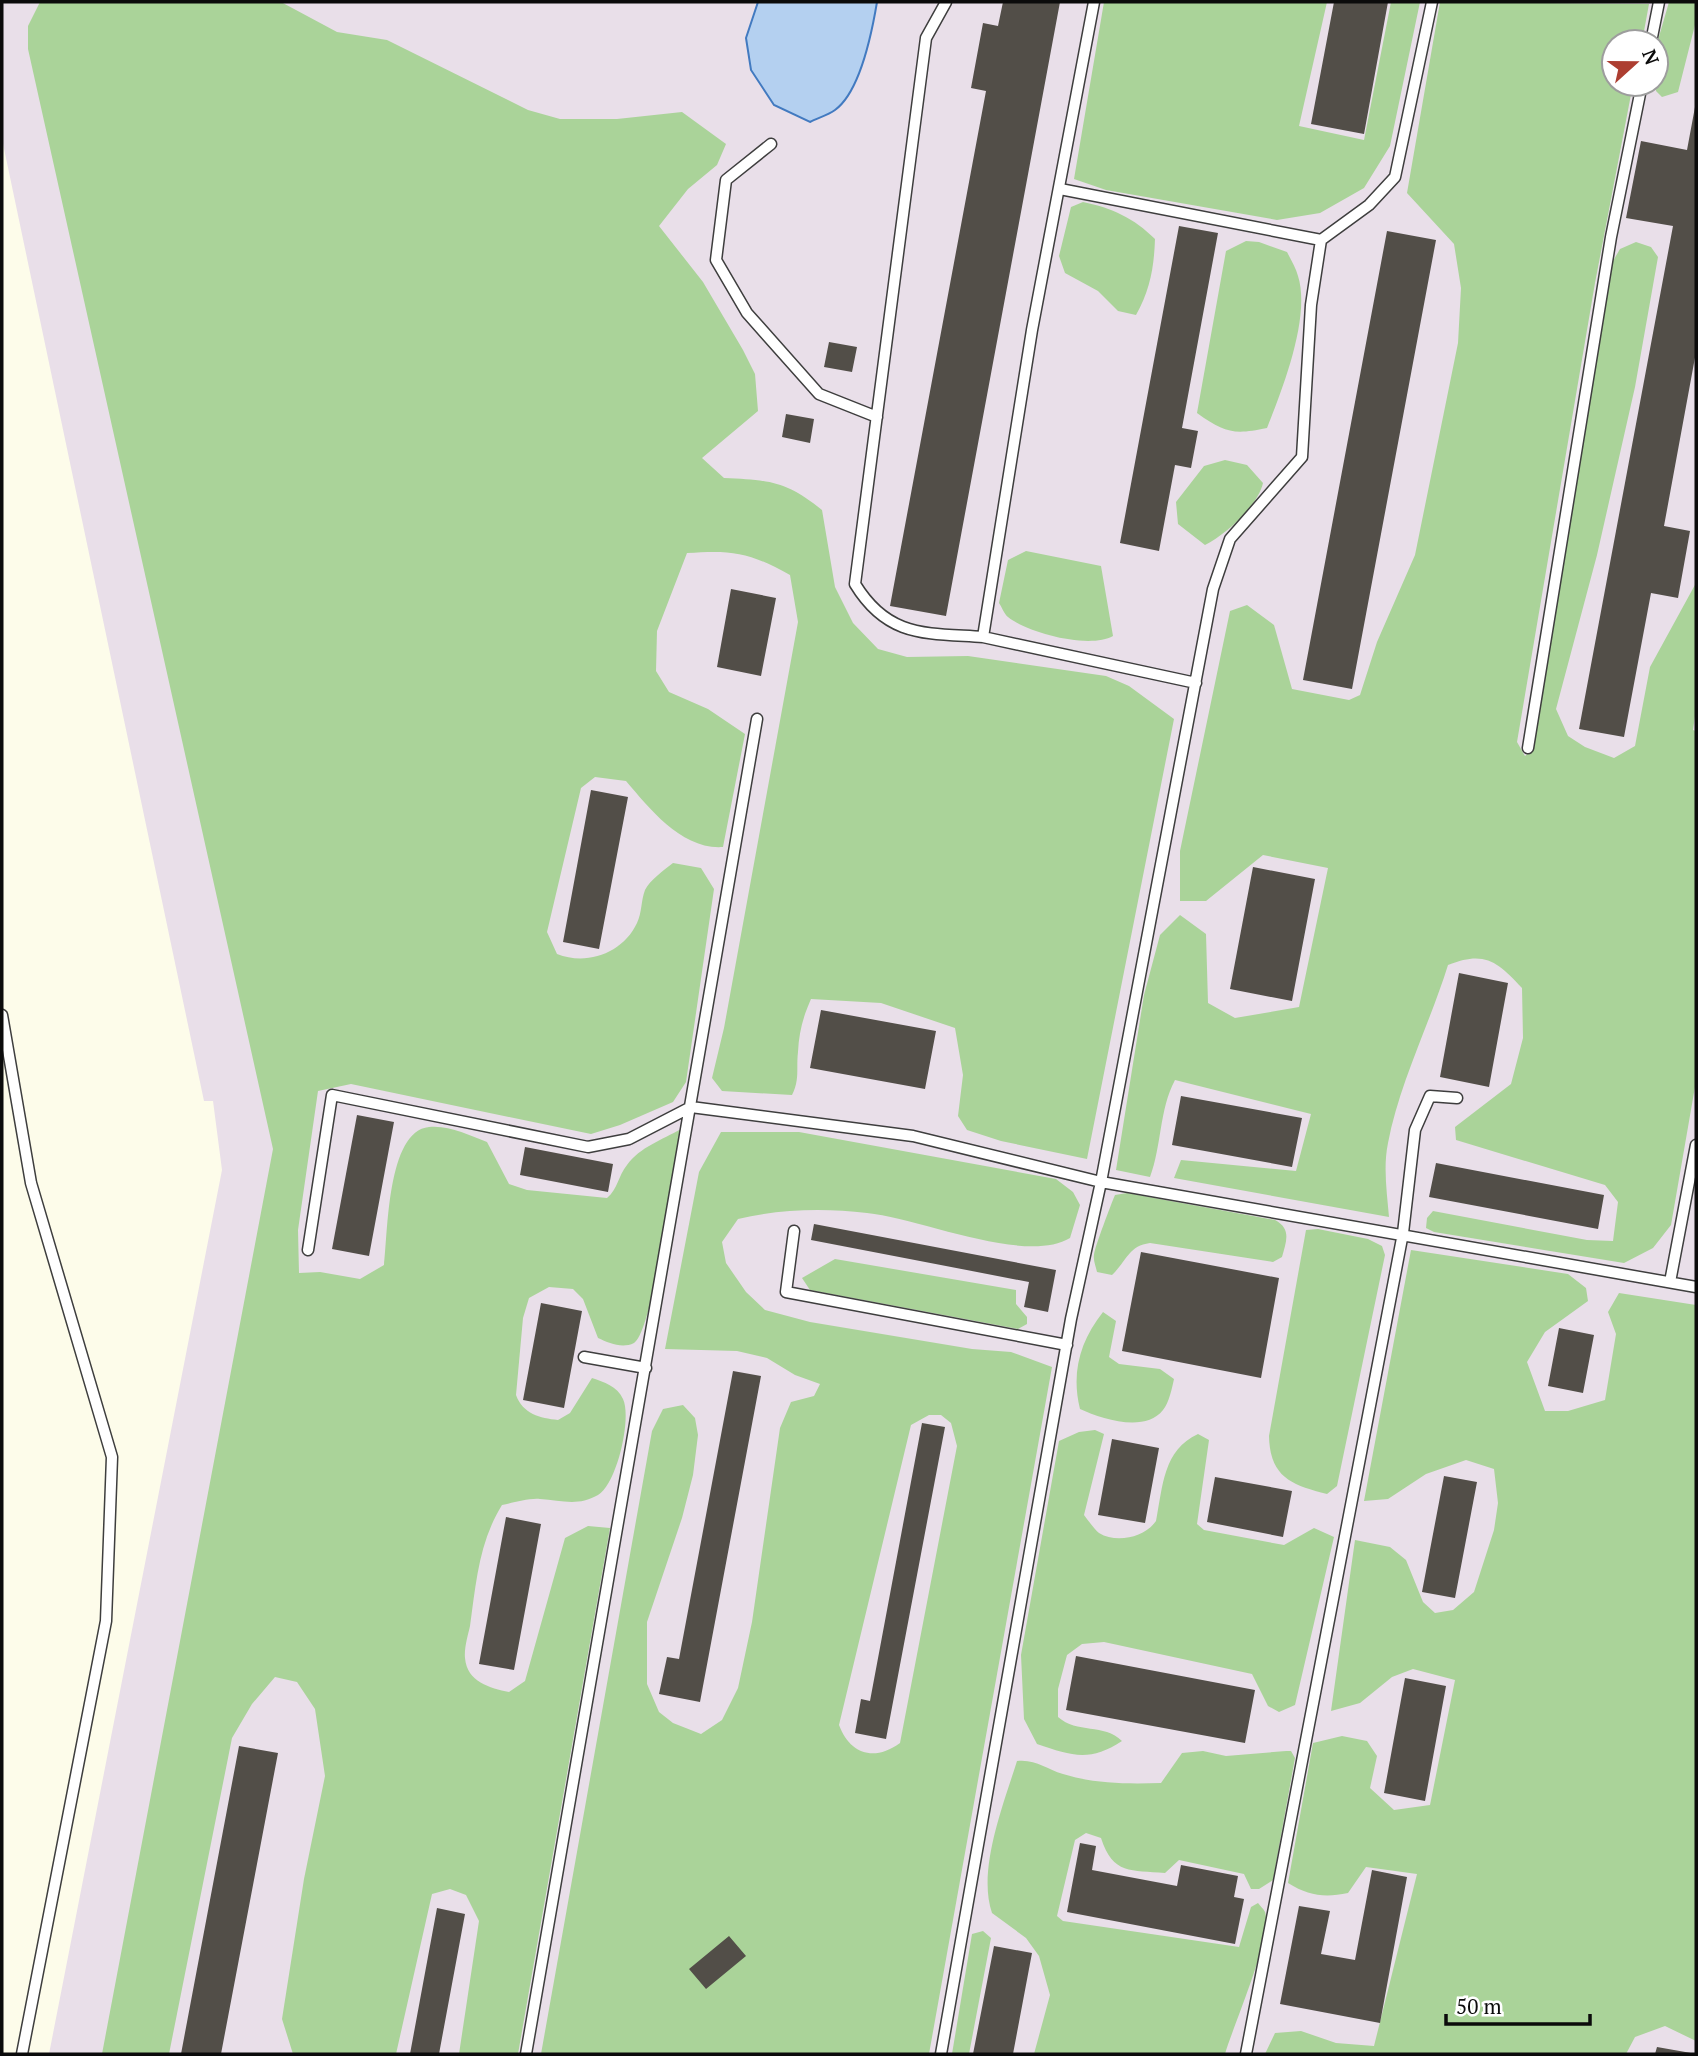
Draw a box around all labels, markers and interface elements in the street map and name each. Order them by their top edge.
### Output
north arrow [1600,28,1670,98]
text: N [1637,46,1666,68]
scale bar [1446,1982,1590,2026]
text: 50 m [1456,1992,1502,2020]

